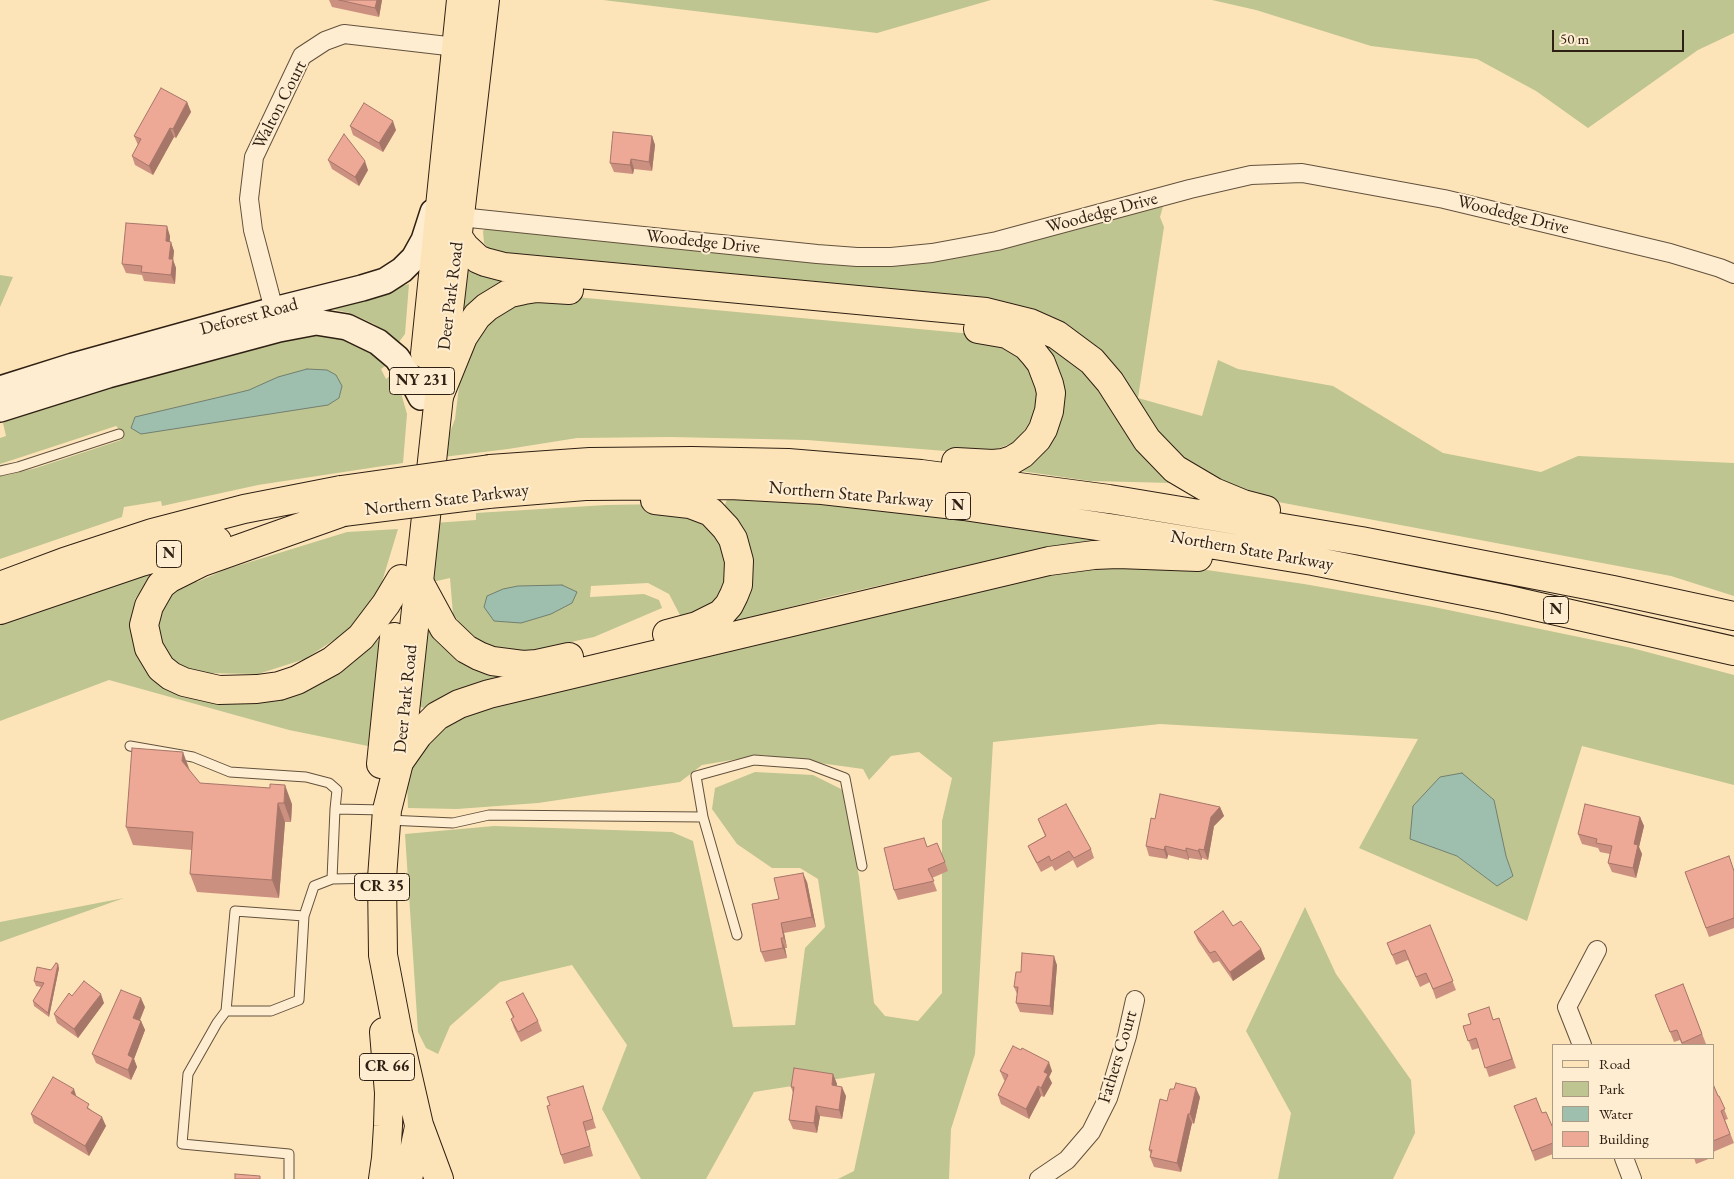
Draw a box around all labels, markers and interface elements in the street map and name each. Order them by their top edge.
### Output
scale bar [1554,20,1686,52]
text: 50 m [1560,29,1589,48]
street label: Walton Court [248,57,312,153]
street label: Woodedge Drive [1044,188,1160,238]
street label: Woodedge Drive [1455,191,1571,239]
street label: Woodedge Drive [645,225,761,259]
street label: Deer Park Road [434,241,468,351]
street label: Deforest Road [198,294,300,340]
road number: NY 231 [390,368,454,394]
street label: Northern State Parkway [768,477,934,513]
street label: Northern State Parkway [364,479,530,521]
road number: N [946,492,970,520]
street label: Northern State Parkway [1169,526,1335,576]
road number: N [156,540,182,568]
road number: N [1544,596,1568,624]
street label: Deer Park Road [390,644,422,754]
road number: CR 35 [354,874,410,900]
street label: Fathers Court [1094,1008,1142,1106]
legend [1552,1044,1714,1159]
road number: CR 66 [360,1054,414,1080]
text: Road [1599,1054,1630,1073]
text: Park [1599,1079,1625,1098]
text: Water [1599,1104,1633,1123]
text: Building [1599,1129,1649,1148]

